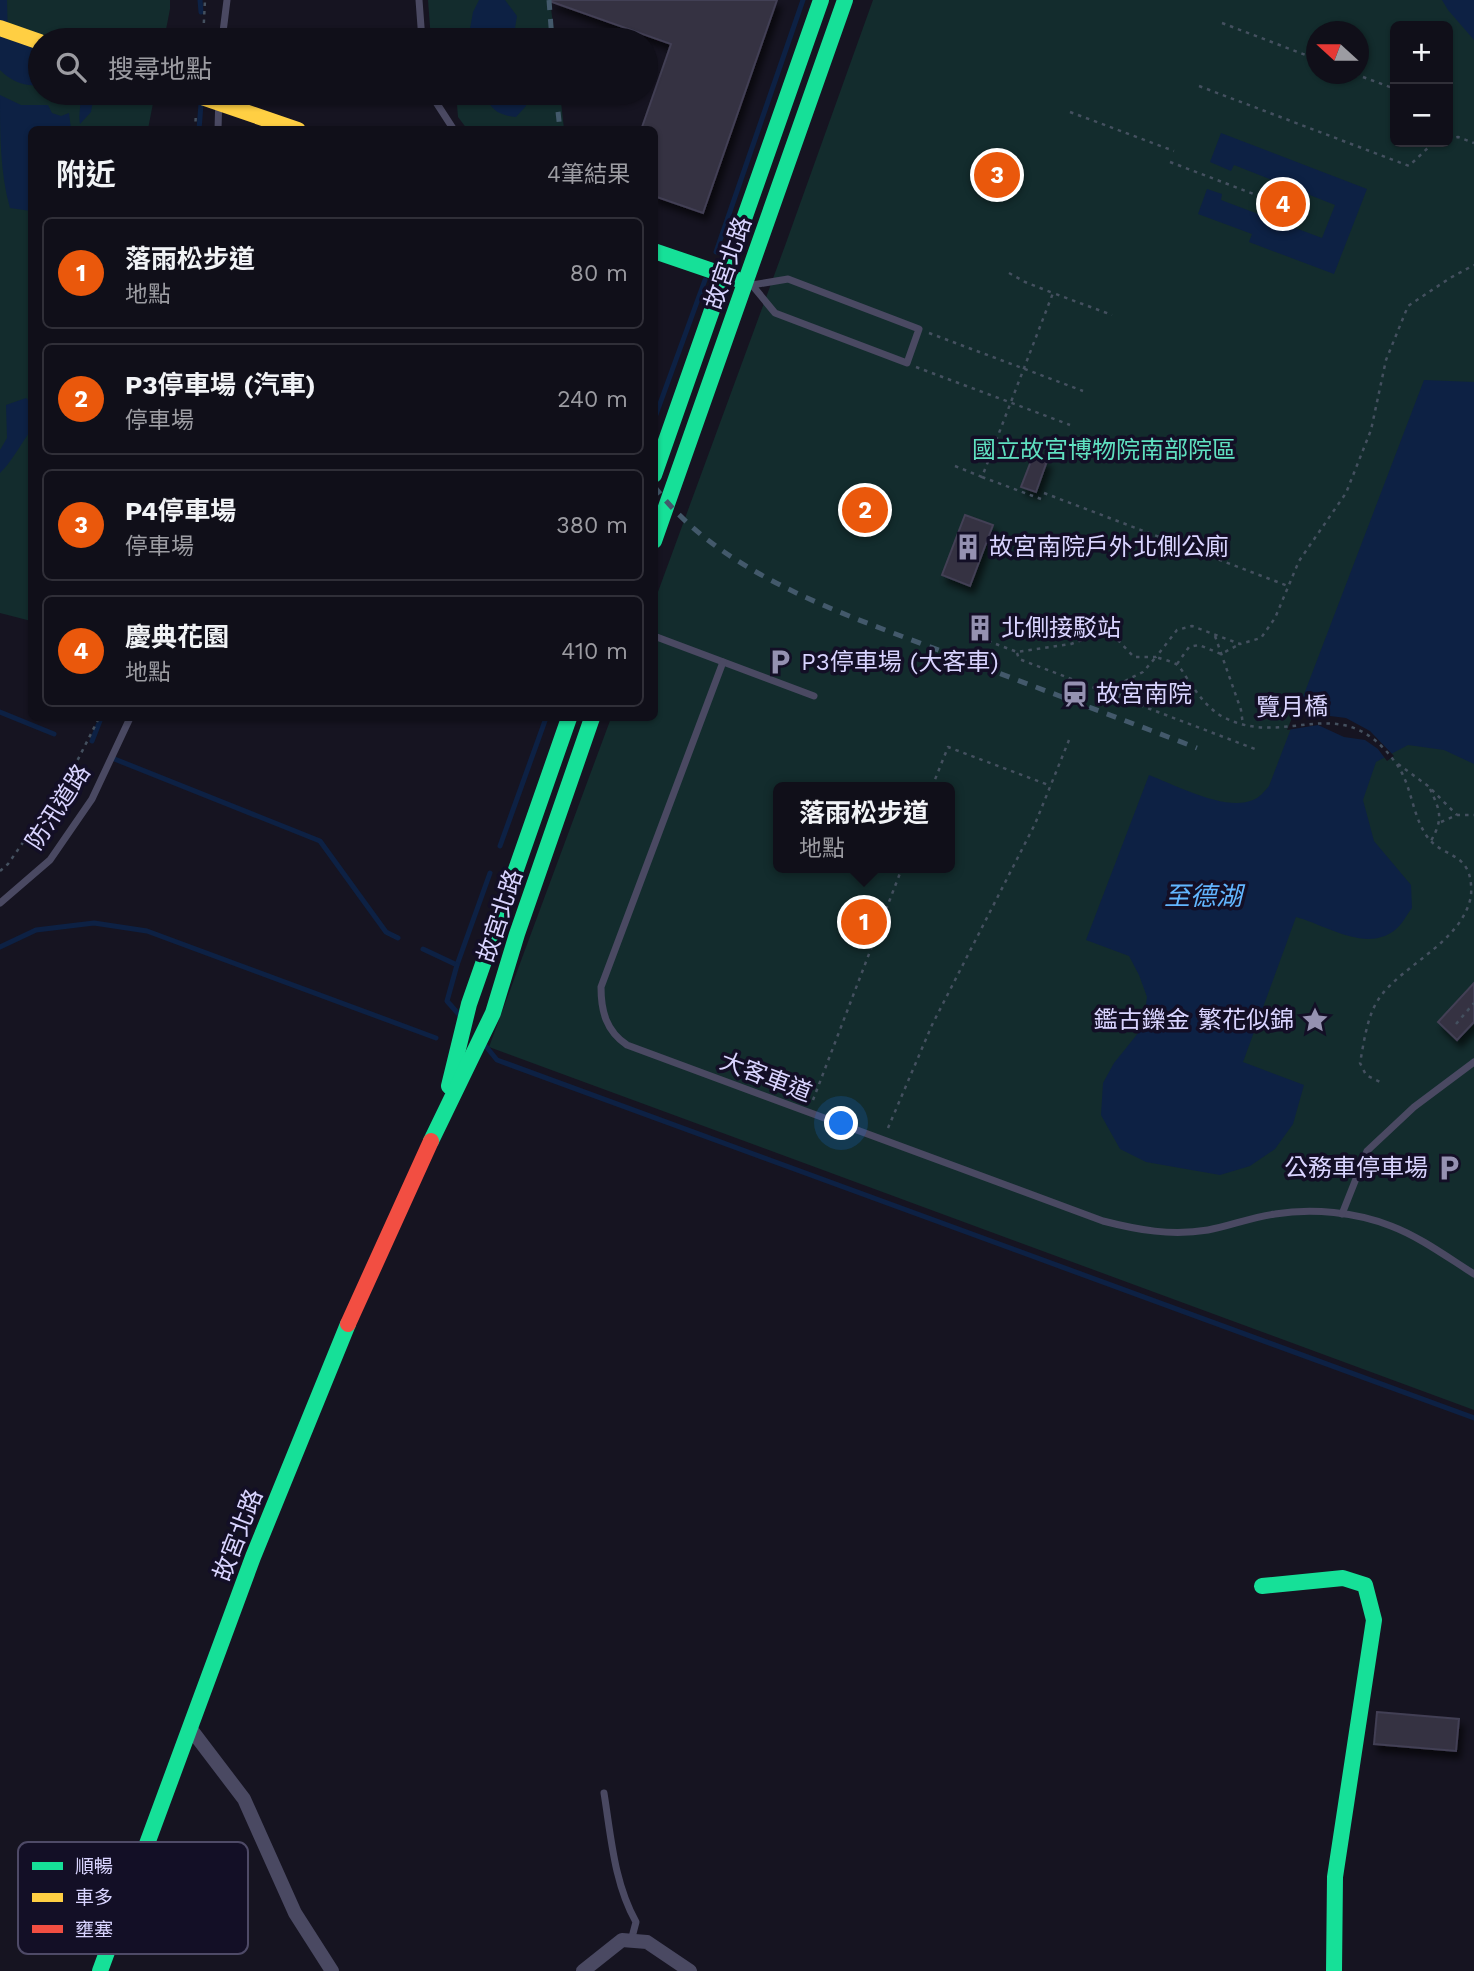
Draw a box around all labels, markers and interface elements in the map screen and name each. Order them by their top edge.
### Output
north arrow [1306,21,1369,84]
map controls [1390,21,1453,147]
button: + [1390,21,1453,84]
search box [28,28,658,105]
icon: search [52,48,90,86]
text: 搜尋地點 [108,54,212,84]
button: − [1390,84,1453,147]
pin: 3 [974,149,1020,201]
text: 附近 [56,157,116,192]
text: 4筆結果 [547,161,630,188]
pin: 4 [1260,178,1306,230]
street label: 故宮北路 [699,213,757,313]
text: 落雨松步道 [125,244,255,274]
text: 1 [76,260,86,287]
text: 80 m [570,260,628,287]
text: 地點 [125,281,171,308]
text: P3停車場 (汽車) [125,370,316,400]
text: 2 [74,386,88,413]
text: 240 m [557,386,628,413]
text: 停車場 [125,407,194,434]
park label: 國立故宮博物院南部院區 [972,436,1236,464]
pin: 2 [842,484,888,536]
text: P4停車場 [125,496,236,526]
text: 3 [74,512,88,539]
text: 380 m [556,512,628,539]
building icon: 故宮南院戶外北側公廁 [953,532,983,562]
text: 停車場 [125,533,194,560]
place label: 故宮南院戶外北側公廁 [989,533,1229,561]
building icon: 北側接駁站 [965,613,995,643]
place label: 北側接駁站 [1001,614,1121,642]
text: 慶典花園 [125,622,229,652]
text: 4 [74,638,88,665]
text: 410 m [561,638,628,665]
parking icon: P3停車場 (大客車) [765,647,795,677]
place label: P3停車場 (大客車) [801,648,999,676]
text: 地點 [125,659,171,686]
station icon: 故宮南院 [1060,679,1090,709]
place label: 故宮南院 [1096,680,1192,708]
street label: 覽月橋 [1256,692,1328,722]
street label: 防汛道路 [20,759,96,855]
popup [773,782,955,873]
text: 落雨松步道 [799,798,929,828]
text: 地點 [799,835,845,862]
street label: 故宮北路 [472,866,528,966]
water label: 至德湖 [1164,881,1246,911]
pin: 1 [841,896,887,948]
place icon: 鑑古鑠金 繁花似錦 [1300,1005,1330,1035]
place label: 鑑古鑠金 繁花似錦 [1094,1006,1294,1034]
street label: 大客車道 [716,1047,816,1107]
your location [824,1106,858,1140]
parking icon: 公務車停車場 [1434,1153,1464,1183]
place label: 公務車停車場 [1284,1154,1428,1182]
street label: 故宮北路 [208,1485,268,1585]
legend [18,1842,248,1954]
text: 順暢 [75,1855,113,1878]
text: 車多 [75,1886,113,1909]
text: 壅塞 [75,1918,113,1941]

